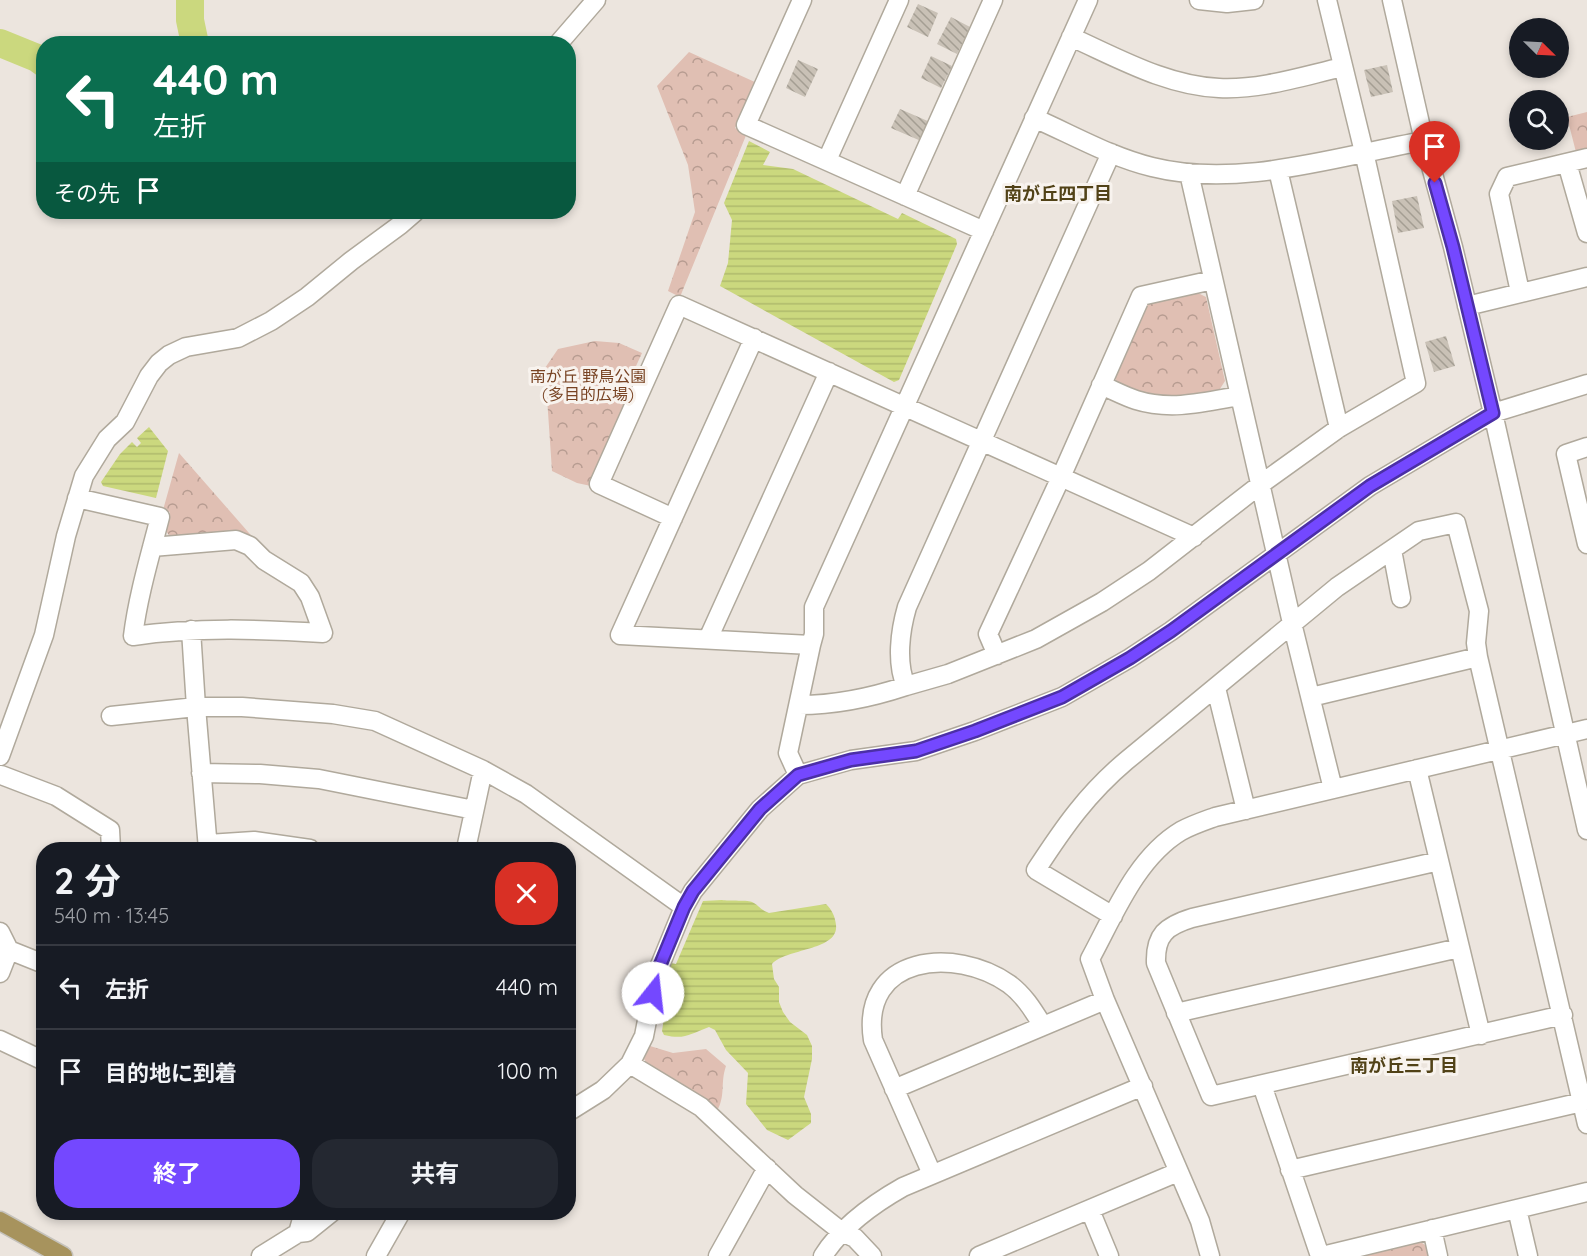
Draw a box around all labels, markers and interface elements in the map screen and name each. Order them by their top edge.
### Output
north arrow [1509,18,1569,78]
map controls [1509,18,1569,150]
text: 440 m [153,53,279,106]
icon: left [54,60,132,138]
button: search [1509,90,1569,150]
text: 左折 [153,109,207,143]
pin [1409,121,1460,183]
icon: arrive [1418,130,1451,163]
icon: arrive [132,174,165,207]
text: その先 [54,179,120,207]
district label: 南が丘四丁目 [1004,182,1112,205]
park label: 南が丘 野鳥公園 (多目的広場) [530,366,646,404]
text: 2 分 [54,858,121,903]
button: close [495,862,558,925]
text: 540 m · 13:45 [54,903,169,928]
position arrow [621,961,685,1025]
icon: left [54,971,87,1004]
text: 440 m [496,973,558,1001]
text: 左折 [105,975,149,1003]
district label: 南が丘三丁目 [1350,1054,1458,1077]
icon: arrive [54,1055,87,1088]
text: 100 m [498,1057,558,1085]
text: 目的地に到着 [105,1059,237,1087]
button: 終了 [54,1139,300,1208]
button: 共有 [312,1139,558,1208]

